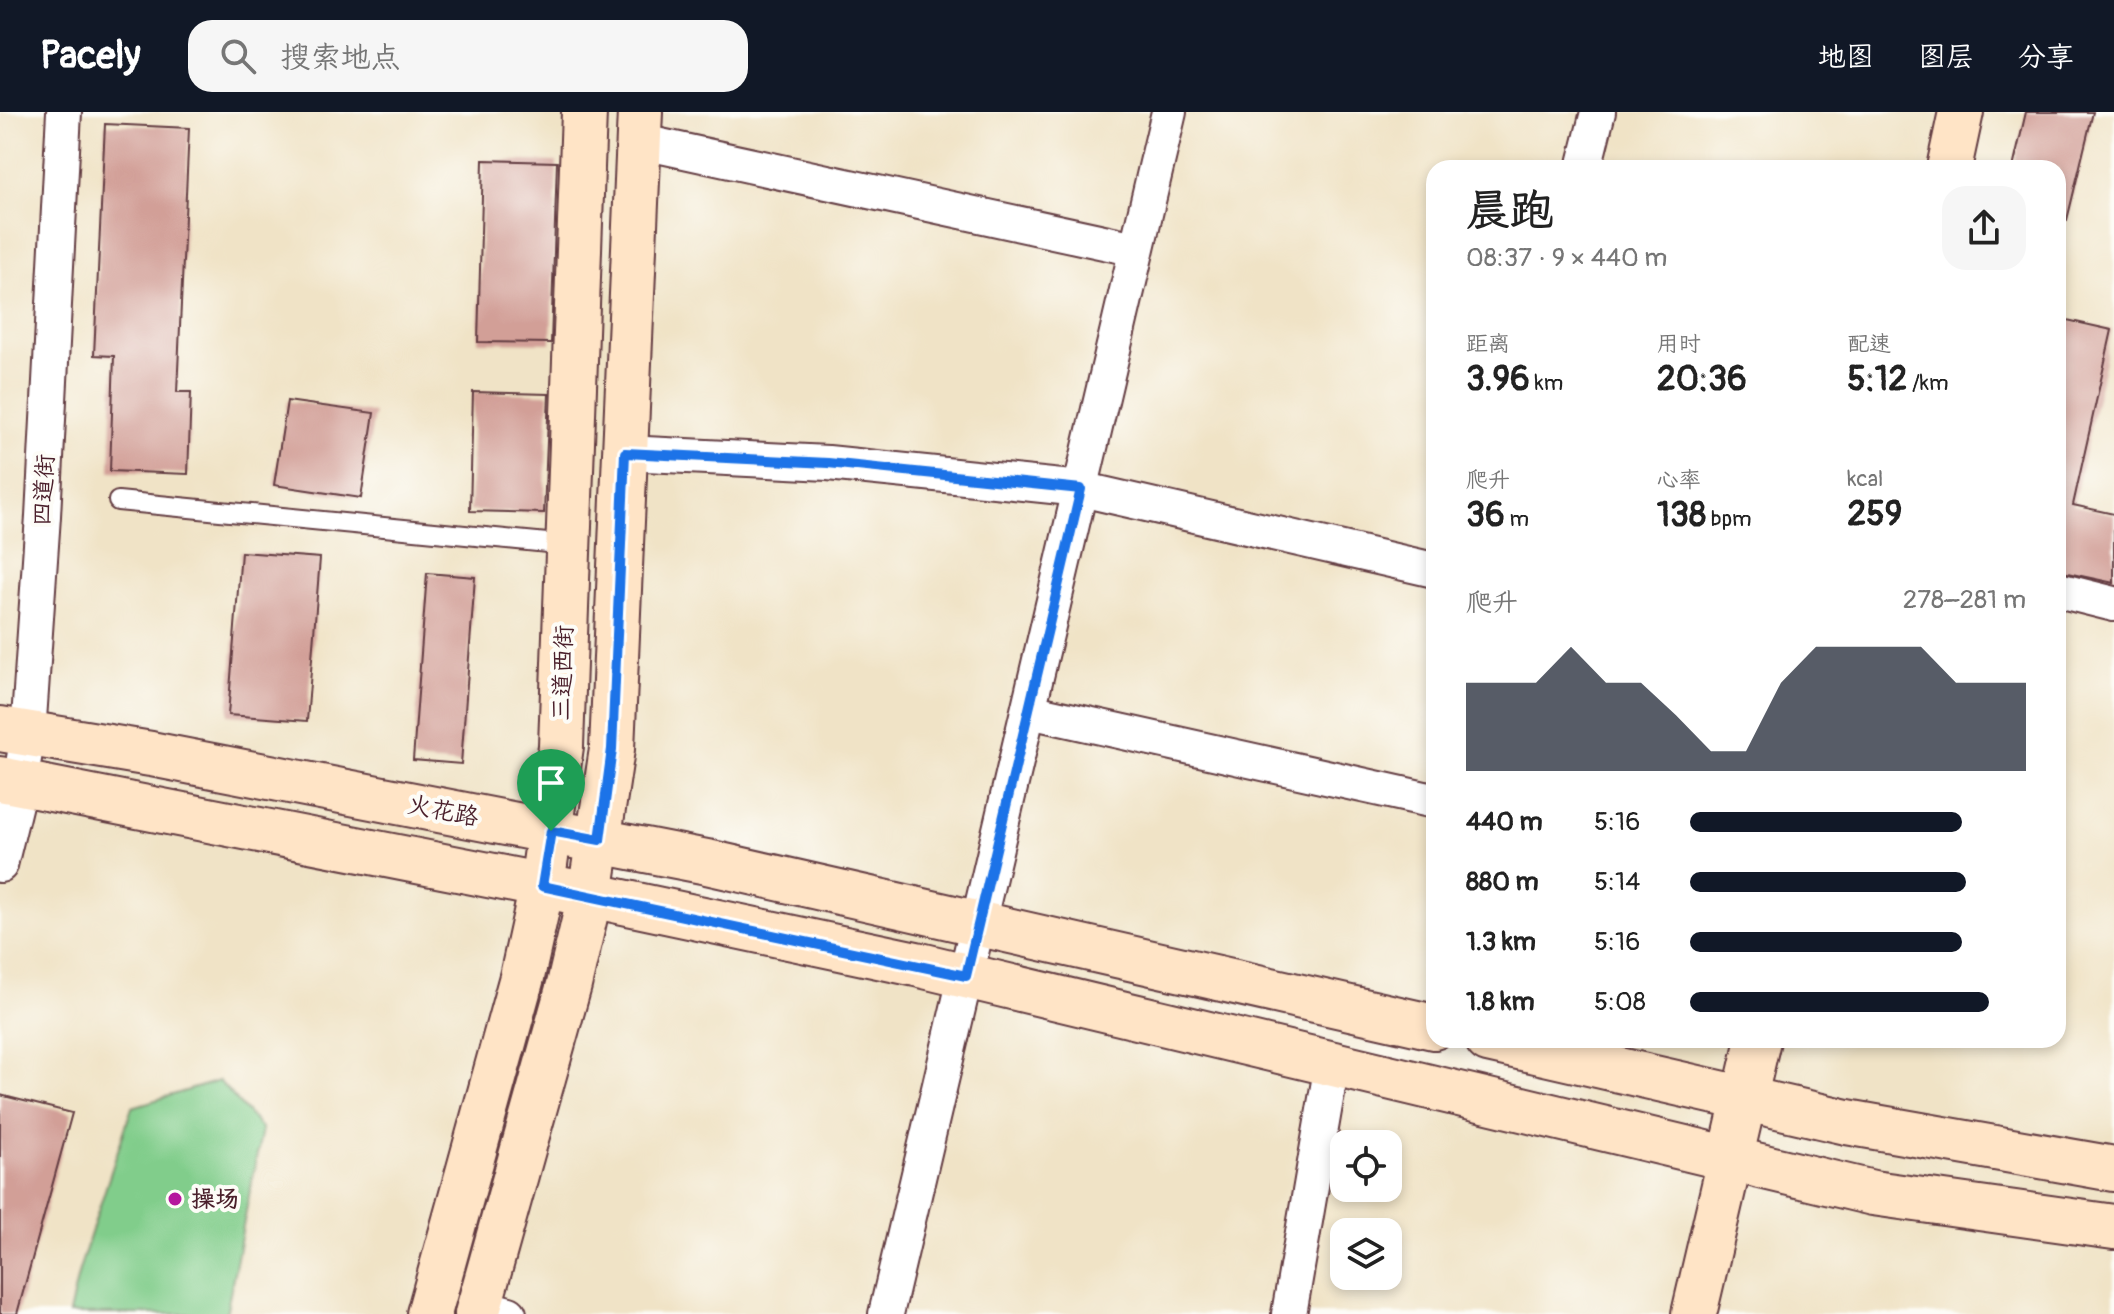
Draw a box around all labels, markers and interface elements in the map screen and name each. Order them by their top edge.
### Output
search box [188,20,748,92]
text: Pacely [40,32,140,80]
icon: search [216,34,260,78]
text: 搜索地点 [280,39,400,76]
text: 地图 [1818,40,1874,75]
text: 图层 [1918,40,1974,75]
text: 分享 [2018,40,2074,75]
text: 晨跑 [1466,184,1554,239]
button: share [1942,186,2026,270]
text: 08:37 · 9 × 440 m [1466,242,1667,274]
text: 距离 [1466,330,1510,358]
text: 用时 [1657,330,1701,358]
text: 配速 [1847,330,1891,358]
text: 3.96 [1466,358,1530,401]
text: 20:36 [1657,358,1747,401]
text: 5:12 [1847,358,1907,401]
text: km [1530,369,1563,397]
text: /km [1907,369,1949,397]
street label: 四道街 [28,453,60,527]
text: kcal [1847,465,1883,493]
text: 爬升 [1466,466,1510,494]
text: 心率 [1657,466,1701,494]
text: 259 [1847,493,1902,536]
text: 36 [1466,494,1505,537]
text: 138 [1657,494,1706,537]
text: m [1505,505,1529,533]
text: bpm [1706,505,1752,533]
text: 278–281 m [1903,584,2026,616]
text: 爬升 [1466,587,1518,619]
street label: 三道西街 [547,625,579,721]
pin [517,749,585,831]
icon: arrive [529,761,573,805]
street label: 火花路 [405,790,481,832]
text: 440 m [1466,806,1543,838]
text: 5:16 [1594,806,1640,838]
text: 880 m [1466,866,1539,898]
text: 5:14 [1594,866,1640,898]
text: 1.3 km [1466,926,1536,958]
text: 5:16 [1594,926,1640,958]
text: 1.8 km [1466,986,1535,1018]
text: 5:08 [1594,986,1646,1018]
map controls [1330,1130,1402,1290]
button: locate [1330,1130,1402,1202]
place label: 操场 [191,1185,239,1214]
marker: 操场 [166,1190,184,1208]
button: layers [1330,1218,1402,1290]

